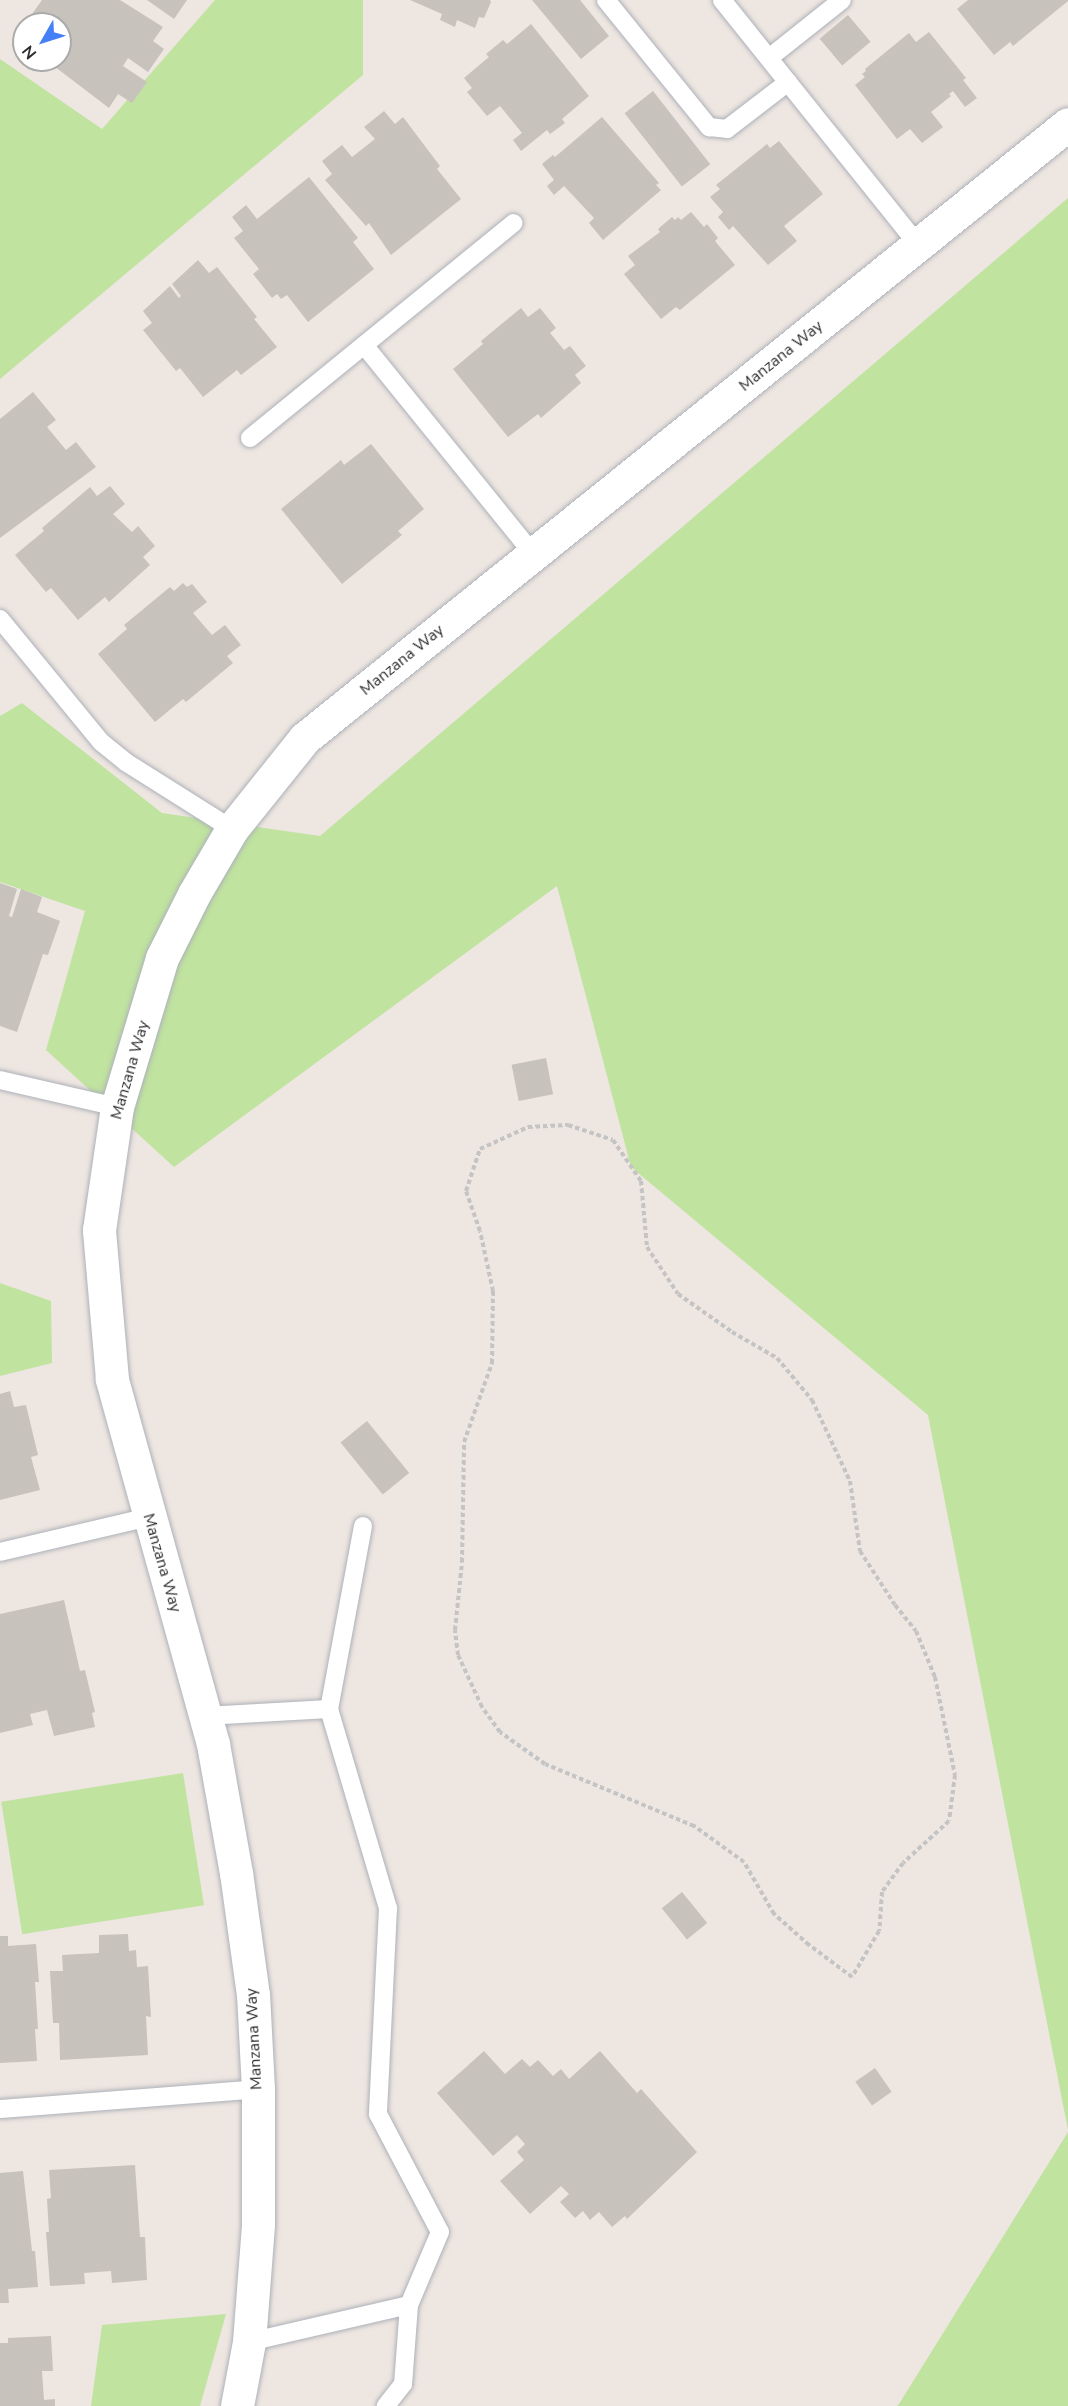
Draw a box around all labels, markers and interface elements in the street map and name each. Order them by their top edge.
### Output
north arrow [12,12,72,72]
text: N [17,40,42,64]
street label: Manzana Way [735,316,827,396]
street label: Manzana Way [356,620,448,700]
street label: Manzana Way [107,1018,153,1122]
street label: Manzana Way [139,1511,185,1615]
street label: Manzana Way [242,1988,266,2090]

